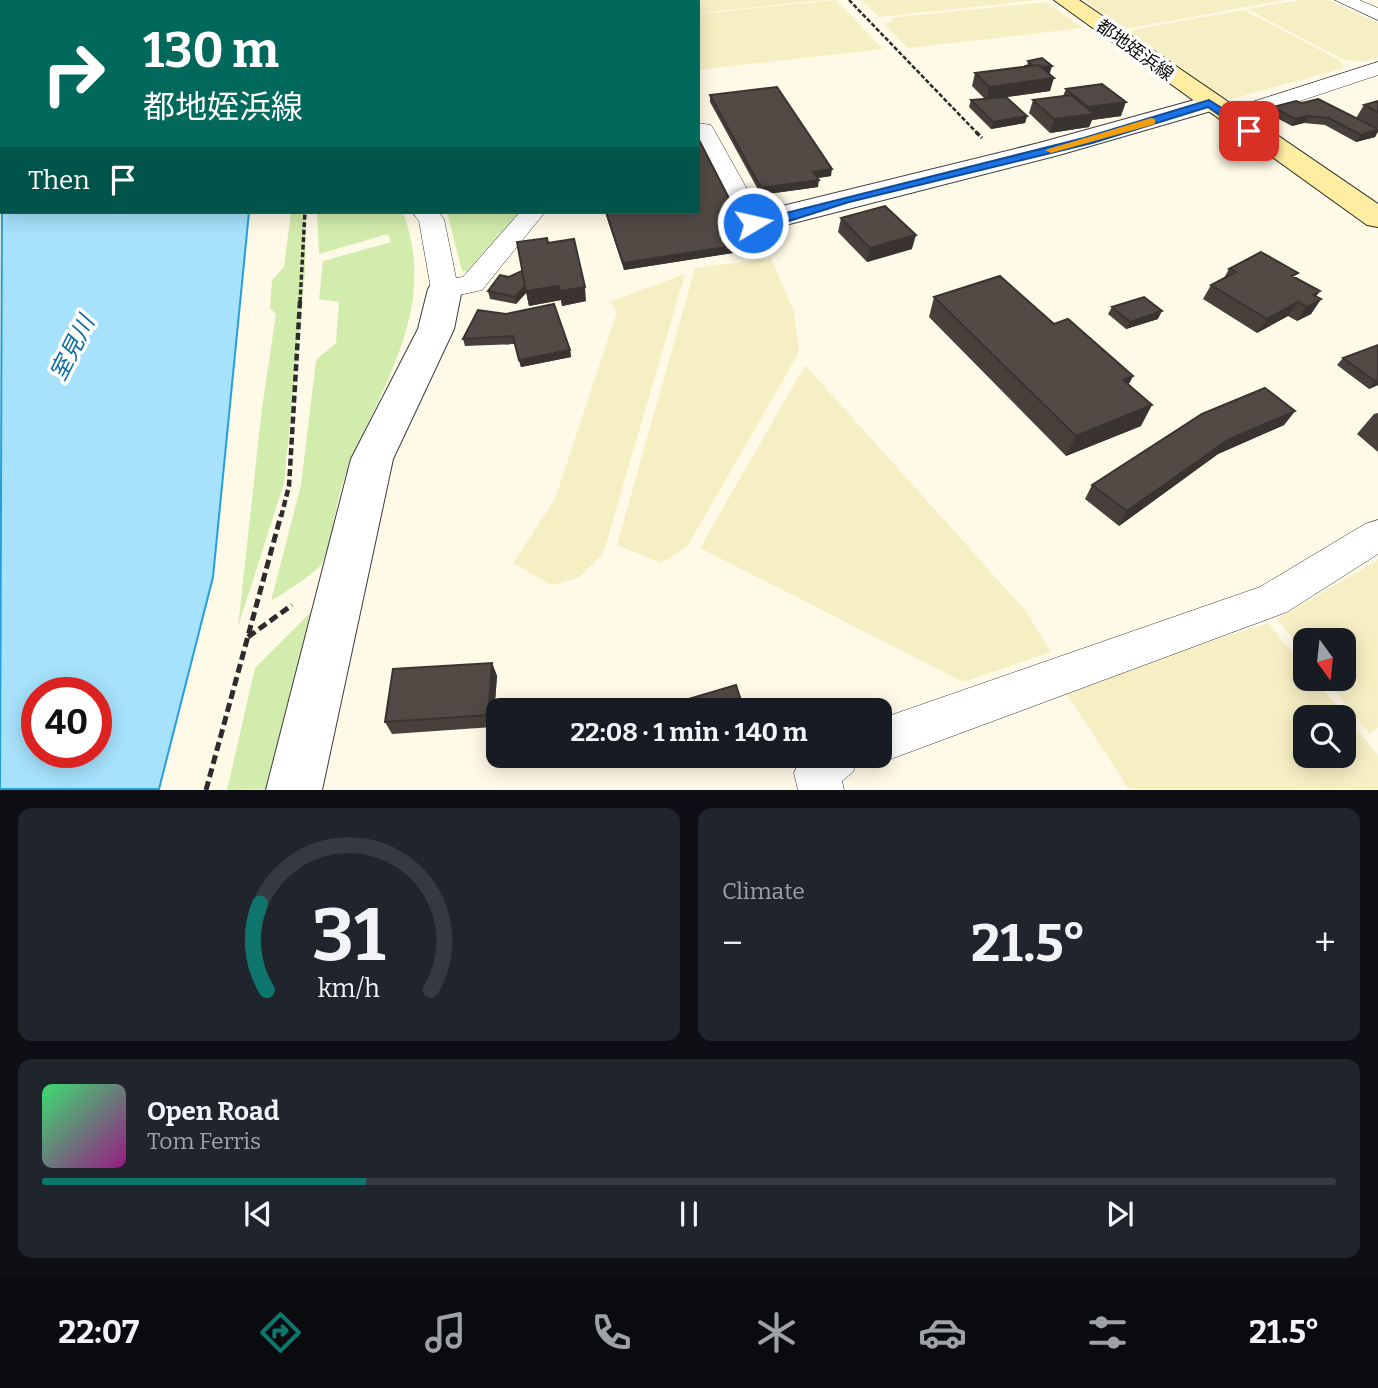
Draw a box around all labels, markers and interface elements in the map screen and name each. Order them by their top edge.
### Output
street label: 都地姪浜線 [1092,15,1178,85]
text: 130 m [143,21,279,80]
icon: right [28,28,119,119]
text: 都地姪浜線 [143,88,303,126]
pin [1219,101,1279,161]
icon: arrive [1230,112,1268,150]
icon: arrive [104,161,142,199]
text: Then [28,165,90,196]
position arrow [716,186,790,260]
water label: 室見川 [44,308,101,385]
north arrow [1293,628,1356,691]
map controls [1293,628,1356,768]
speed limit sign: 40 [21,677,112,768]
button: search [1293,705,1356,768]
text: 22:08 · 1 min · 140 m [570,717,808,748]
text: Climate [722,877,805,905]
text: 31 [312,893,386,980]
text: 21.5° [971,912,1086,975]
text: − [722,920,743,966]
text: + [1314,920,1336,966]
text: km/h [318,974,380,1004]
text: Open Road [147,1096,279,1127]
text: Tom Ferris [147,1127,261,1155]
icon: previous [239,1195,277,1233]
icon: pause [670,1195,708,1233]
icon: next [1101,1195,1139,1233]
icon: directions [256,1308,305,1357]
icon: music [421,1308,470,1357]
icon: phone [587,1308,636,1357]
icon: climate [752,1308,801,1357]
icon: car [918,1308,967,1357]
icon: filters [1083,1308,1132,1357]
text: 22:07 [58,1313,139,1351]
text: 21.5° [1249,1313,1320,1351]

